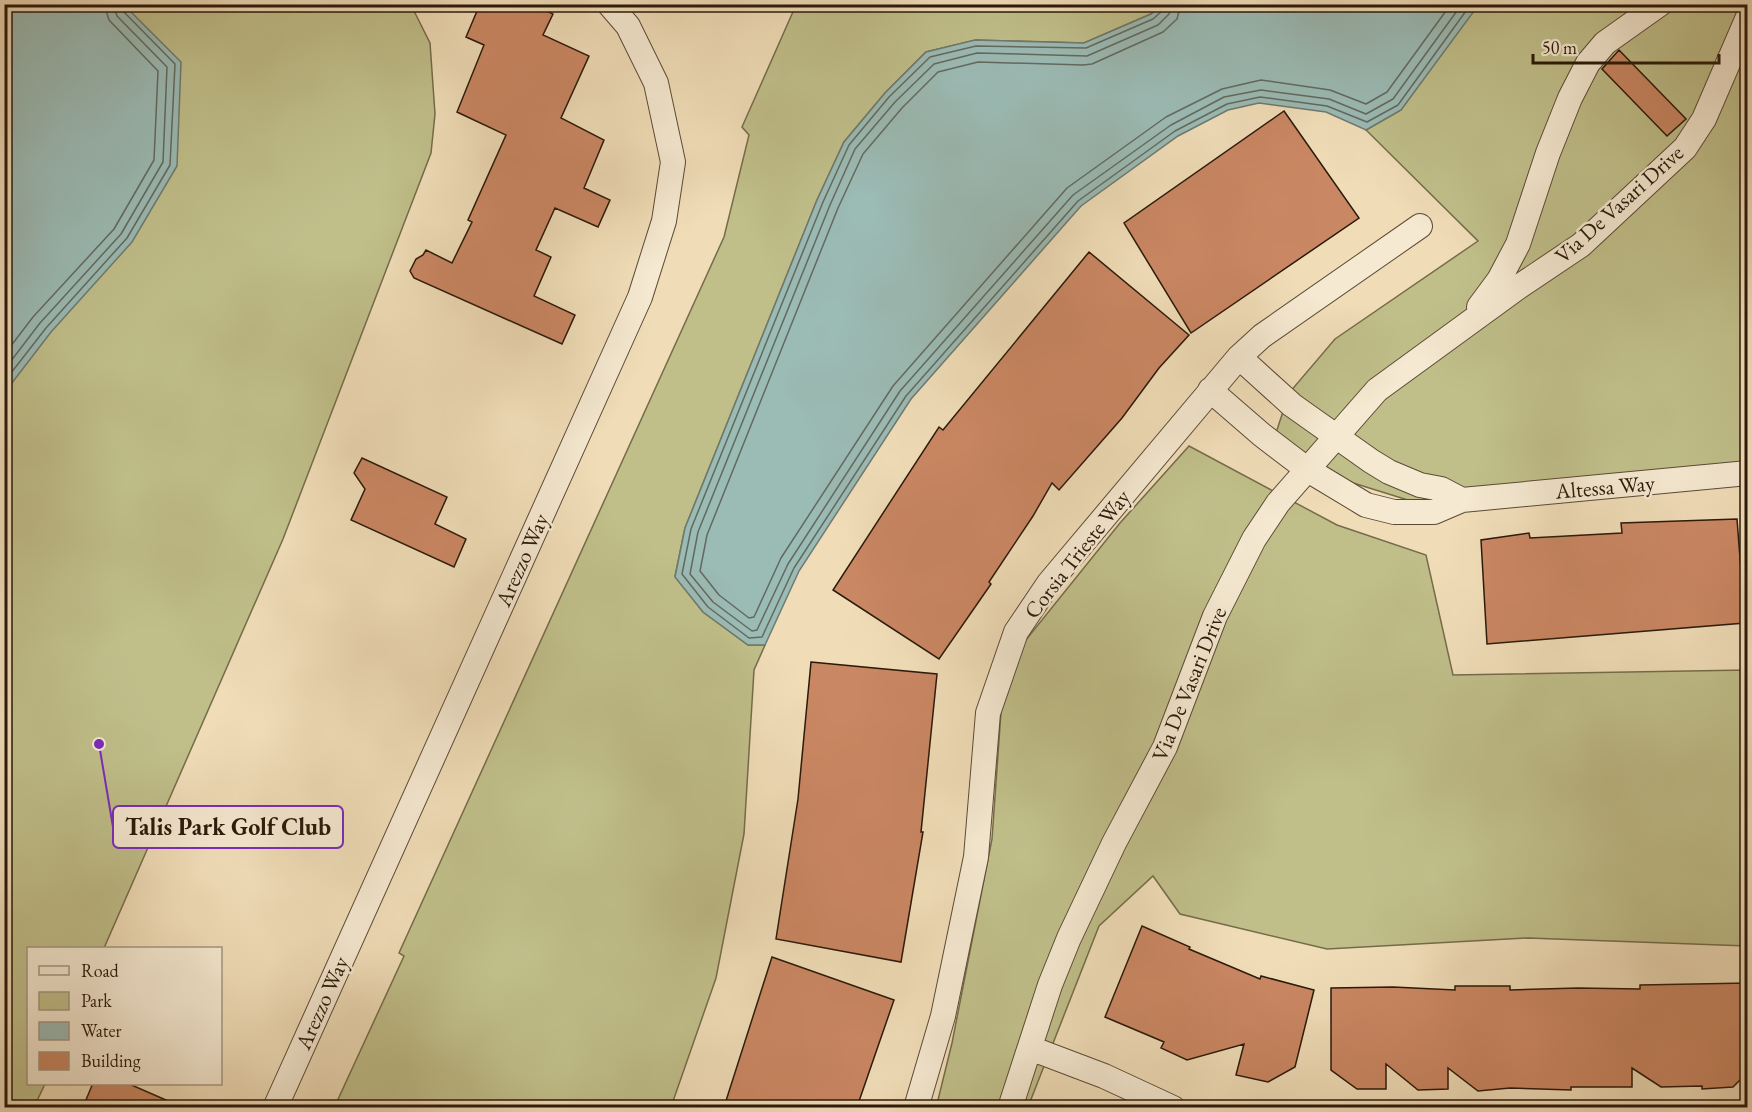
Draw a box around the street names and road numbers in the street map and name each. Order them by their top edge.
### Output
street label: Via De Vasari Drive [1548,138,1690,270]
street label: Altessa Way [1553,468,1656,506]
street label: Corsia Trieste Way [1017,483,1137,625]
street label: Arezzo Way [488,508,556,612]
street label: Via De Vasari Drive [1145,602,1233,765]
street label: Arezzo Way [288,951,356,1055]

